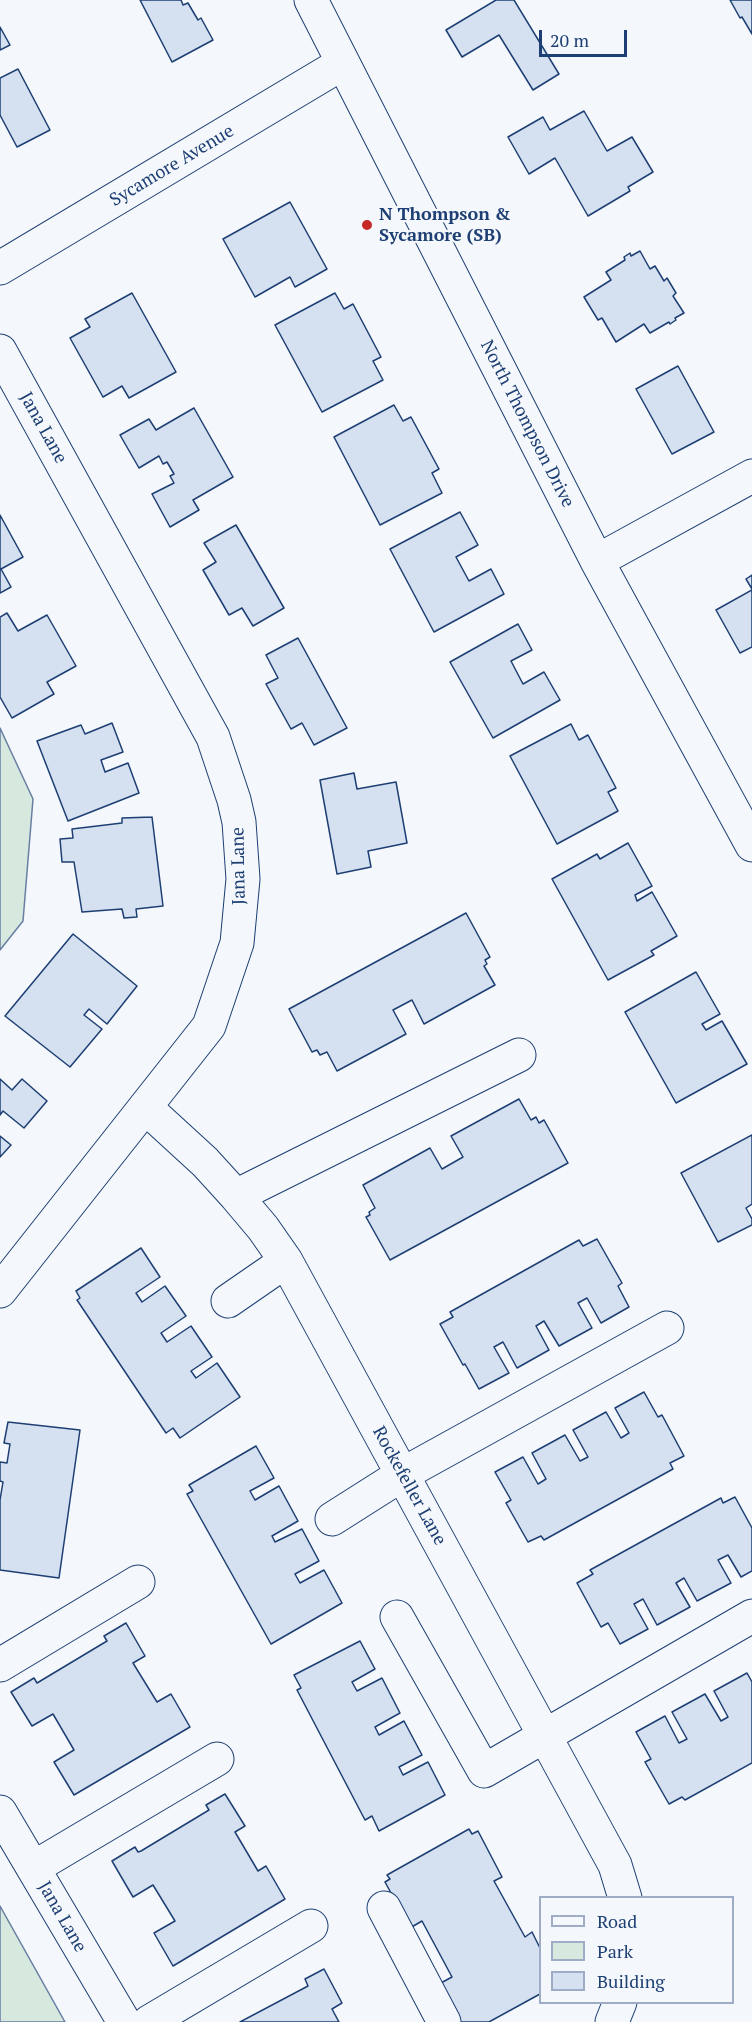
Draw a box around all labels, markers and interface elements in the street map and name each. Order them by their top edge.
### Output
scale bar [542,18,630,56]
text: 20 m [550,28,589,52]
street label: Sycamore Avenue [106,121,238,211]
place label: N Thompson & Sycamore (SB) [379,204,511,246]
marker: N Thompson & Sycamore (SB) [360,218,374,232]
street label: North Thompson Drive [475,337,579,511]
street label: Jana Lane [15,389,71,467]
street label: Jana Lane [228,827,250,905]
street label: Rockefeller Lane [367,1423,451,1549]
street label: Jana Lane [33,1878,91,1956]
legend [539,1896,734,2004]
text: Road [597,1909,637,1933]
text: Park [597,1939,633,1963]
text: Building [597,1969,665,1993]

